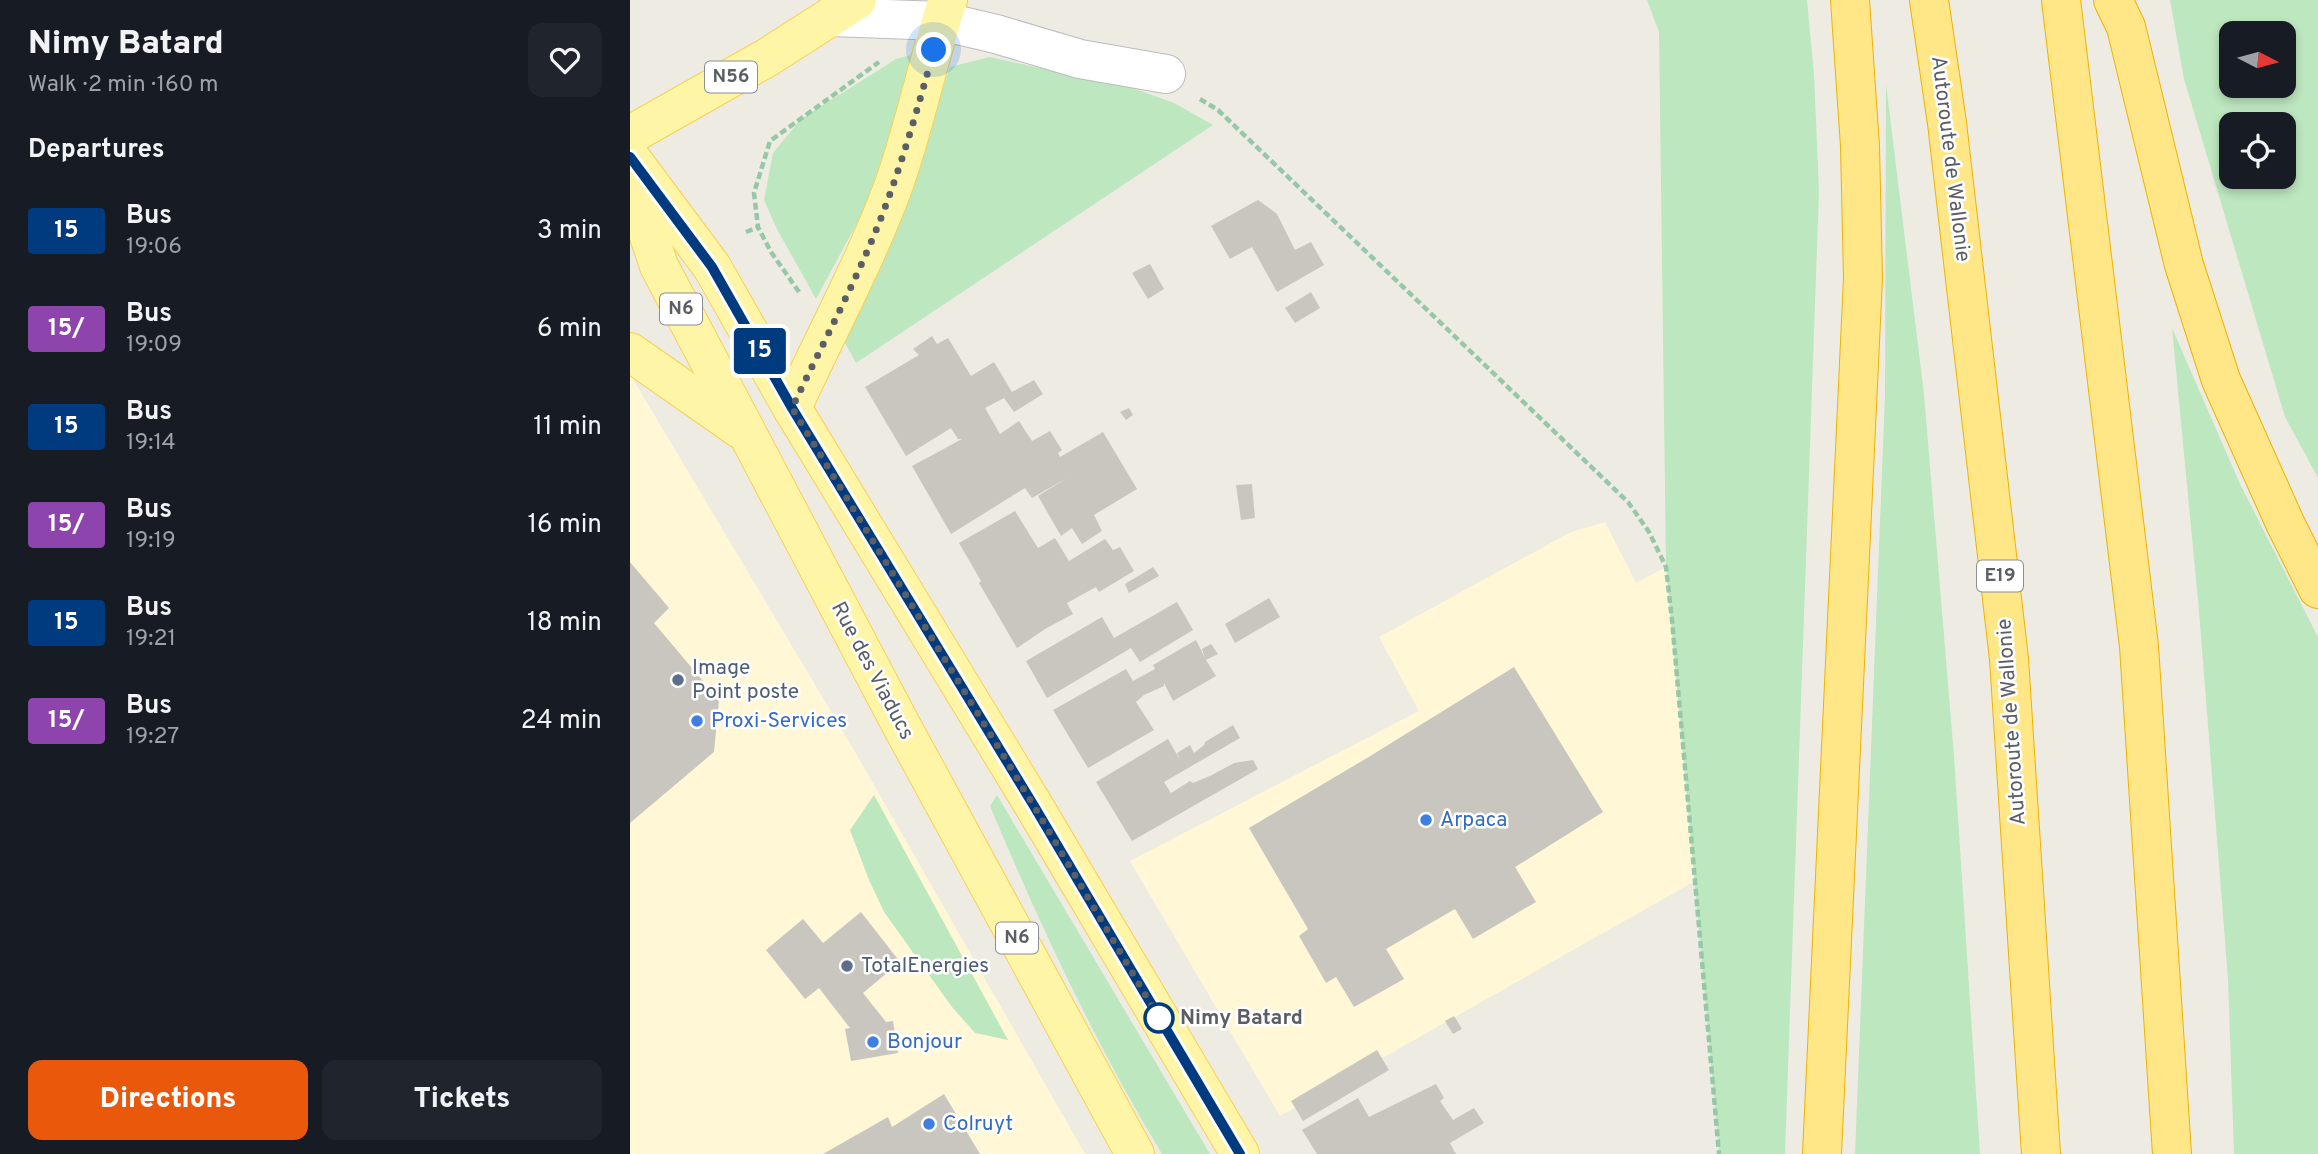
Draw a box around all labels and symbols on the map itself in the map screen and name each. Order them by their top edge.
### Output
north arrow [2219,21,2296,98]
your location [916,32,951,67]
street label: Autoroute de Wallonie [1924,54,1976,264]
road number: N56 [705,61,757,92]
road number: N6 [660,294,702,324]
line badge: 15 [729,328,792,374]
road number: E19 [1977,561,2023,592]
street label: Rue des Viaducs [824,597,920,745]
street label: Autoroute de Wallonie [1991,618,2033,826]
place label: Image Point poste [692,655,799,706]
marker: Image Point poste [670,672,686,688]
place label: Proxi-Services [711,708,847,735]
marker: Proxi-Services [689,713,705,729]
place label: Arpaca [1440,807,1507,834]
marker: Arpaca [1418,812,1434,828]
road number: N6 [996,922,1038,954]
place label: TotalEnergies [861,953,989,980]
marker: TotalEnergies [839,958,855,974]
marker: Nimy Batard [1144,1003,1174,1033]
place label: Nimy Batard [1180,1005,1303,1032]
place label: Bonjour [887,1029,962,1056]
marker: Bonjour [865,1034,881,1050]
place label: Colruyt [943,1111,1013,1138]
marker: Colruyt [921,1116,937,1132]

